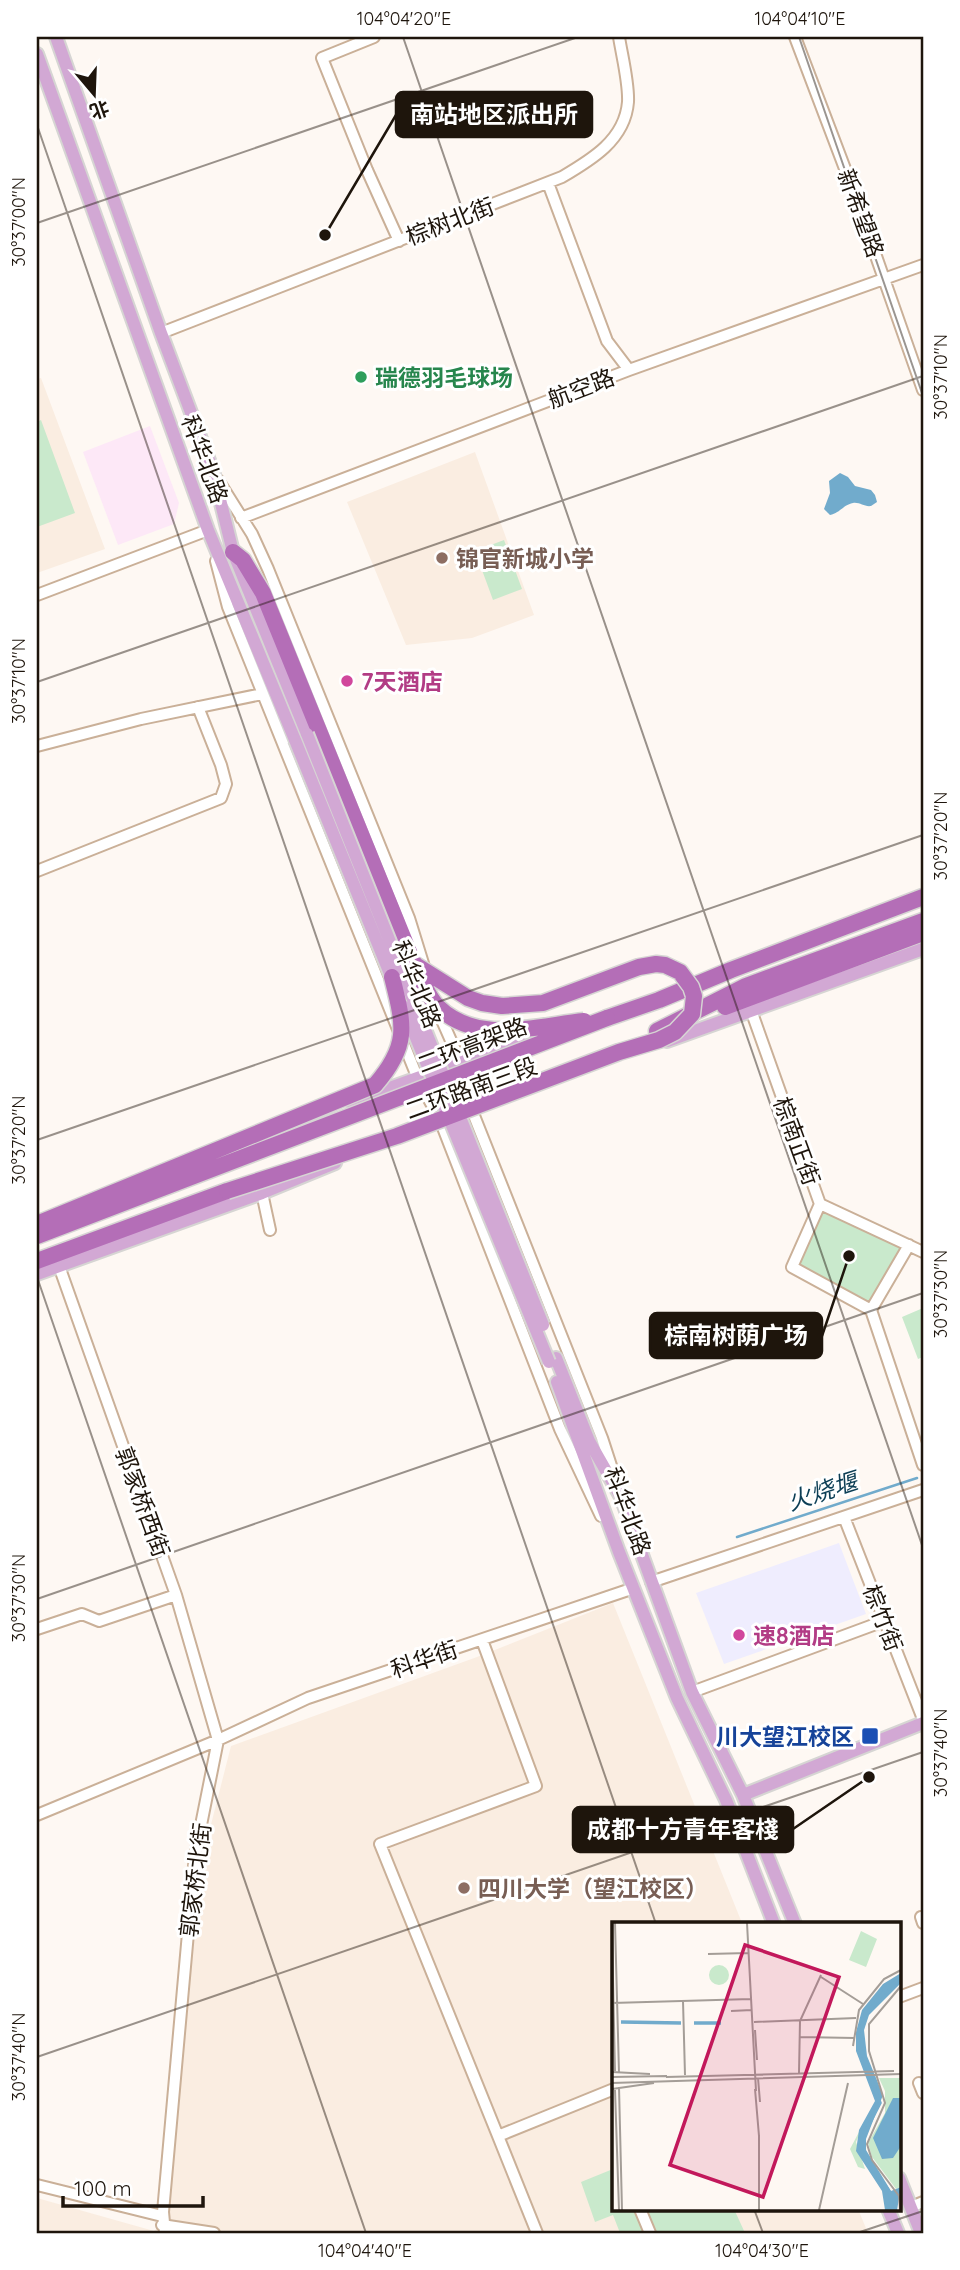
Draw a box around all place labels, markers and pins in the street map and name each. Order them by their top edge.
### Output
callout: 南站地区派出所 [396,92,592,137]
place label: 瑞德羽毛球场 [375,363,513,392]
marker: 瑞德羽毛球场 [353,369,369,385]
place label: 锦官新城小学 [456,544,594,573]
marker: 锦官新城小学 [434,550,450,566]
place label: 7天酒店 [361,667,443,696]
marker: 7天酒店 [339,673,355,689]
callout: 棕南树荫广场 [650,1313,822,1358]
place label: 速8酒店 [753,1621,835,1650]
marker: 速8酒店 [731,1627,747,1643]
place label: 川大望江校区 [716,1722,854,1751]
marker: 川大望江校区 [860,1726,880,1746]
callout: 成都十方青年客棧 [573,1807,793,1852]
place label: 四川大学（望江校区） [478,1874,708,1903]
marker: 四川大学（望江校区） [456,1880,472,1896]

